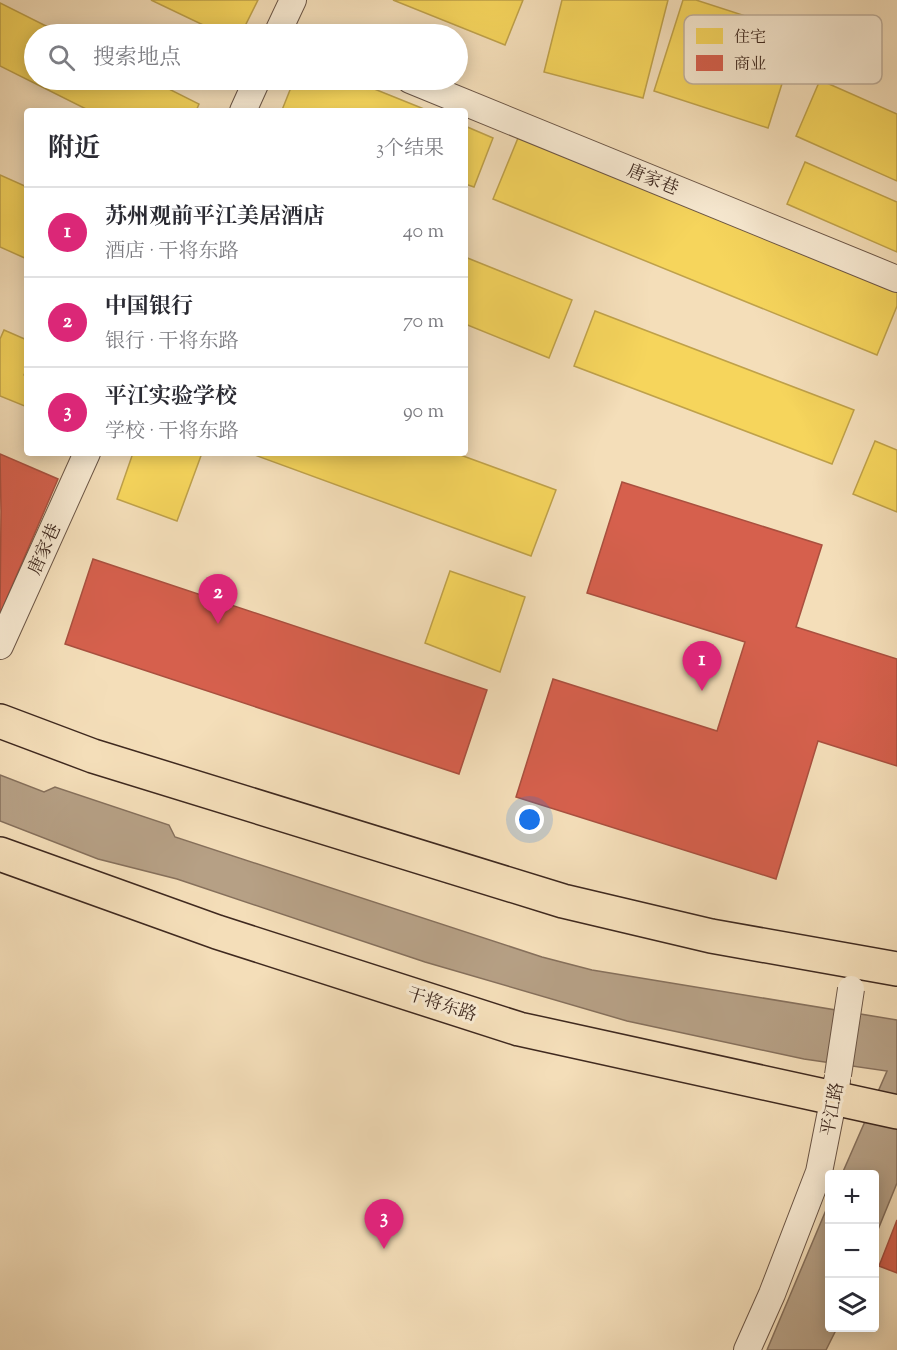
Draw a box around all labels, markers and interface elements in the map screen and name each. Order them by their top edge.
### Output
legend [684,15,882,84]
search box [24,24,468,90]
text: 住宅 [734,27,766,50]
icon: search [45,41,78,74]
text: 搜索地点 [93,43,181,75]
text: 商业 [734,54,766,77]
text: 附近 [48,131,100,168]
text: 3个结果 [376,135,444,164]
street label: 唐家巷 [622,159,682,203]
text: 苏州观前平江美居酒店 [105,202,325,234]
text: 1 [64,218,71,247]
text: 40 m [403,218,444,247]
text: 酒店 · 干将东路 [105,238,239,267]
text: 中国银行 [105,292,193,324]
text: 2 [63,308,72,337]
text: 70 m [403,308,444,337]
text: 银行 · 干将东路 [105,328,239,357]
text: 平江实验学校 [105,382,237,414]
text: 3 [63,398,72,427]
text: 90 m [403,398,444,427]
text: 学校 · 干将东路 [105,418,239,447]
street label: 唐家巷 [23,520,69,580]
pin: 2 [198,574,238,624]
pin: 1 [682,642,722,691]
your location [515,805,544,834]
street label: 干将东路 [403,982,480,1029]
street label: 平江路 [816,1080,852,1138]
map controls [825,1170,879,1332]
button: + [825,1170,879,1224]
pin: 3 [364,1200,404,1249]
button: − [825,1224,879,1278]
button: layers [825,1278,879,1332]

